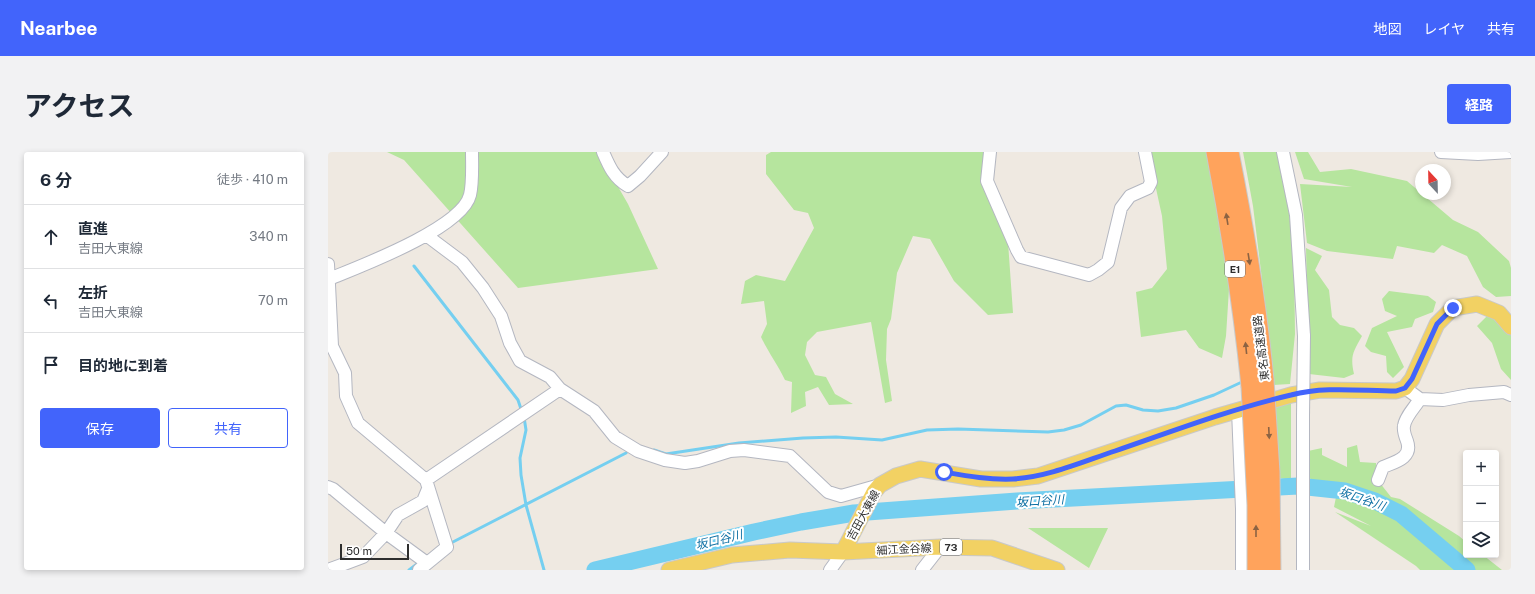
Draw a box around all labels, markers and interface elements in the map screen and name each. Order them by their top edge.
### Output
text: Nearbee [20,17,98,39]
text: 地図 [1373,21,1401,37]
text: レイヤ [1423,21,1465,37]
text: 共有 [1487,21,1515,37]
button: 経路 [1447,84,1511,124]
text: アクセス [24,89,135,122]
north arrow [1415,164,1451,200]
text: 6 分 [40,170,72,190]
text: 徒歩 · 410 m [217,172,288,187]
one-way arrow [1224,213,1230,225]
text: 直進 [78,220,108,237]
icon: ahead [40,226,62,248]
text: 340 m [249,229,288,244]
text: 吉田大東線 [78,241,143,256]
one-way arrow [1246,253,1252,265]
road number: E1 [1225,261,1245,277]
text: 左折 [78,284,108,301]
icon: left [40,290,62,312]
text: 70 m [258,293,288,308]
route end [1444,299,1462,317]
text: 吉田大東線 [78,305,143,320]
street label: 東名高速道路 [1251,315,1271,381]
one-way arrow [1242,342,1249,354]
icon: arrive [40,354,62,376]
text: 目的地に到着 [78,357,168,374]
button: 保存 [40,408,160,448]
button: 共有 [168,408,288,448]
one-way arrow [1266,427,1272,440]
map controls [1463,450,1499,558]
button: + [1463,450,1499,486]
route start [935,463,953,481]
water label: 坂口谷川 [1337,485,1389,514]
button: − [1463,486,1499,522]
street label: 吉田大東線 [844,488,882,542]
water label: 坂口谷川 [1016,492,1066,510]
button: layers [1463,522,1499,558]
one-way arrow [1253,524,1259,537]
water label: 坂口谷川 [694,527,746,553]
road number: 73 [940,539,962,555]
scale bar [340,542,409,561]
street label: 細江金谷線 [876,542,932,556]
text: 50 m [346,545,372,557]

